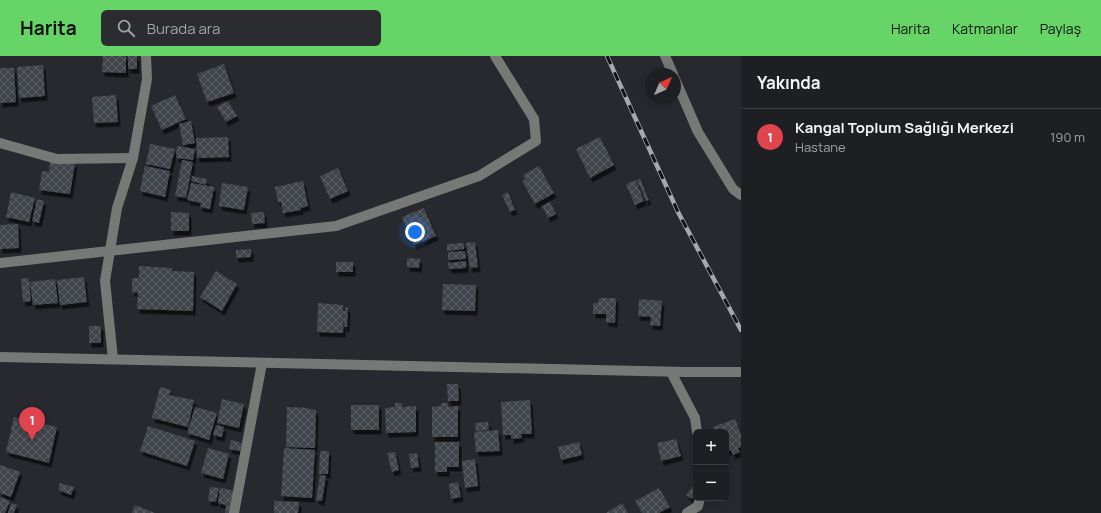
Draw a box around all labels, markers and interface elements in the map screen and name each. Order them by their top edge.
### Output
search box [101,10,381,46]
text: Harita [20,15,77,41]
icon: search [115,17,137,39]
text: Burada ara [147,18,220,39]
text: Harita [891,19,930,38]
text: Katmanlar [952,19,1018,38]
text: Paylaş [1040,19,1081,38]
north arrow [645,68,681,104]
text: Yakında [757,71,821,94]
text: Kangal Toplum Sağlığı Merkezi [795,117,1014,138]
text: 1 [767,128,773,146]
text: 190 m [1050,128,1085,146]
text: Hastane [795,138,846,156]
your location [405,222,425,242]
pin: 1 [19,407,45,440]
map controls [693,429,729,501]
button: + [693,429,729,465]
button: − [693,465,729,501]

